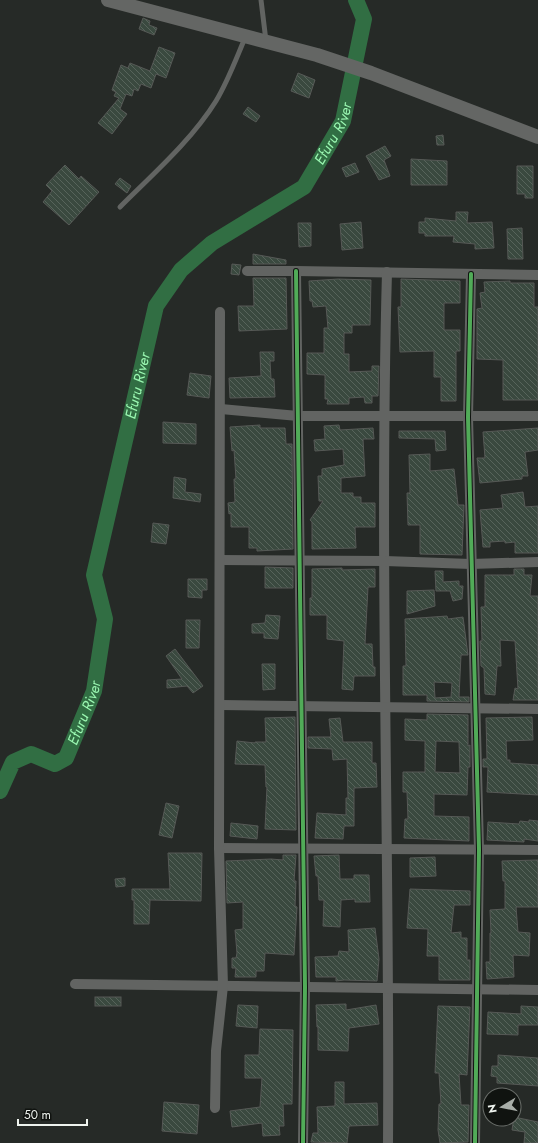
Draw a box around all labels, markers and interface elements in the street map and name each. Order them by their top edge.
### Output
water label: Efuru River [309,100,358,169]
water label: Efuru River [119,349,156,421]
water label: Efuru River [62,678,107,748]
north arrow [482,1087,522,1127]
scale bar [18,1101,87,1127]
text: N [484,1103,501,1114]
text: 50 m [24,1106,51,1124]

